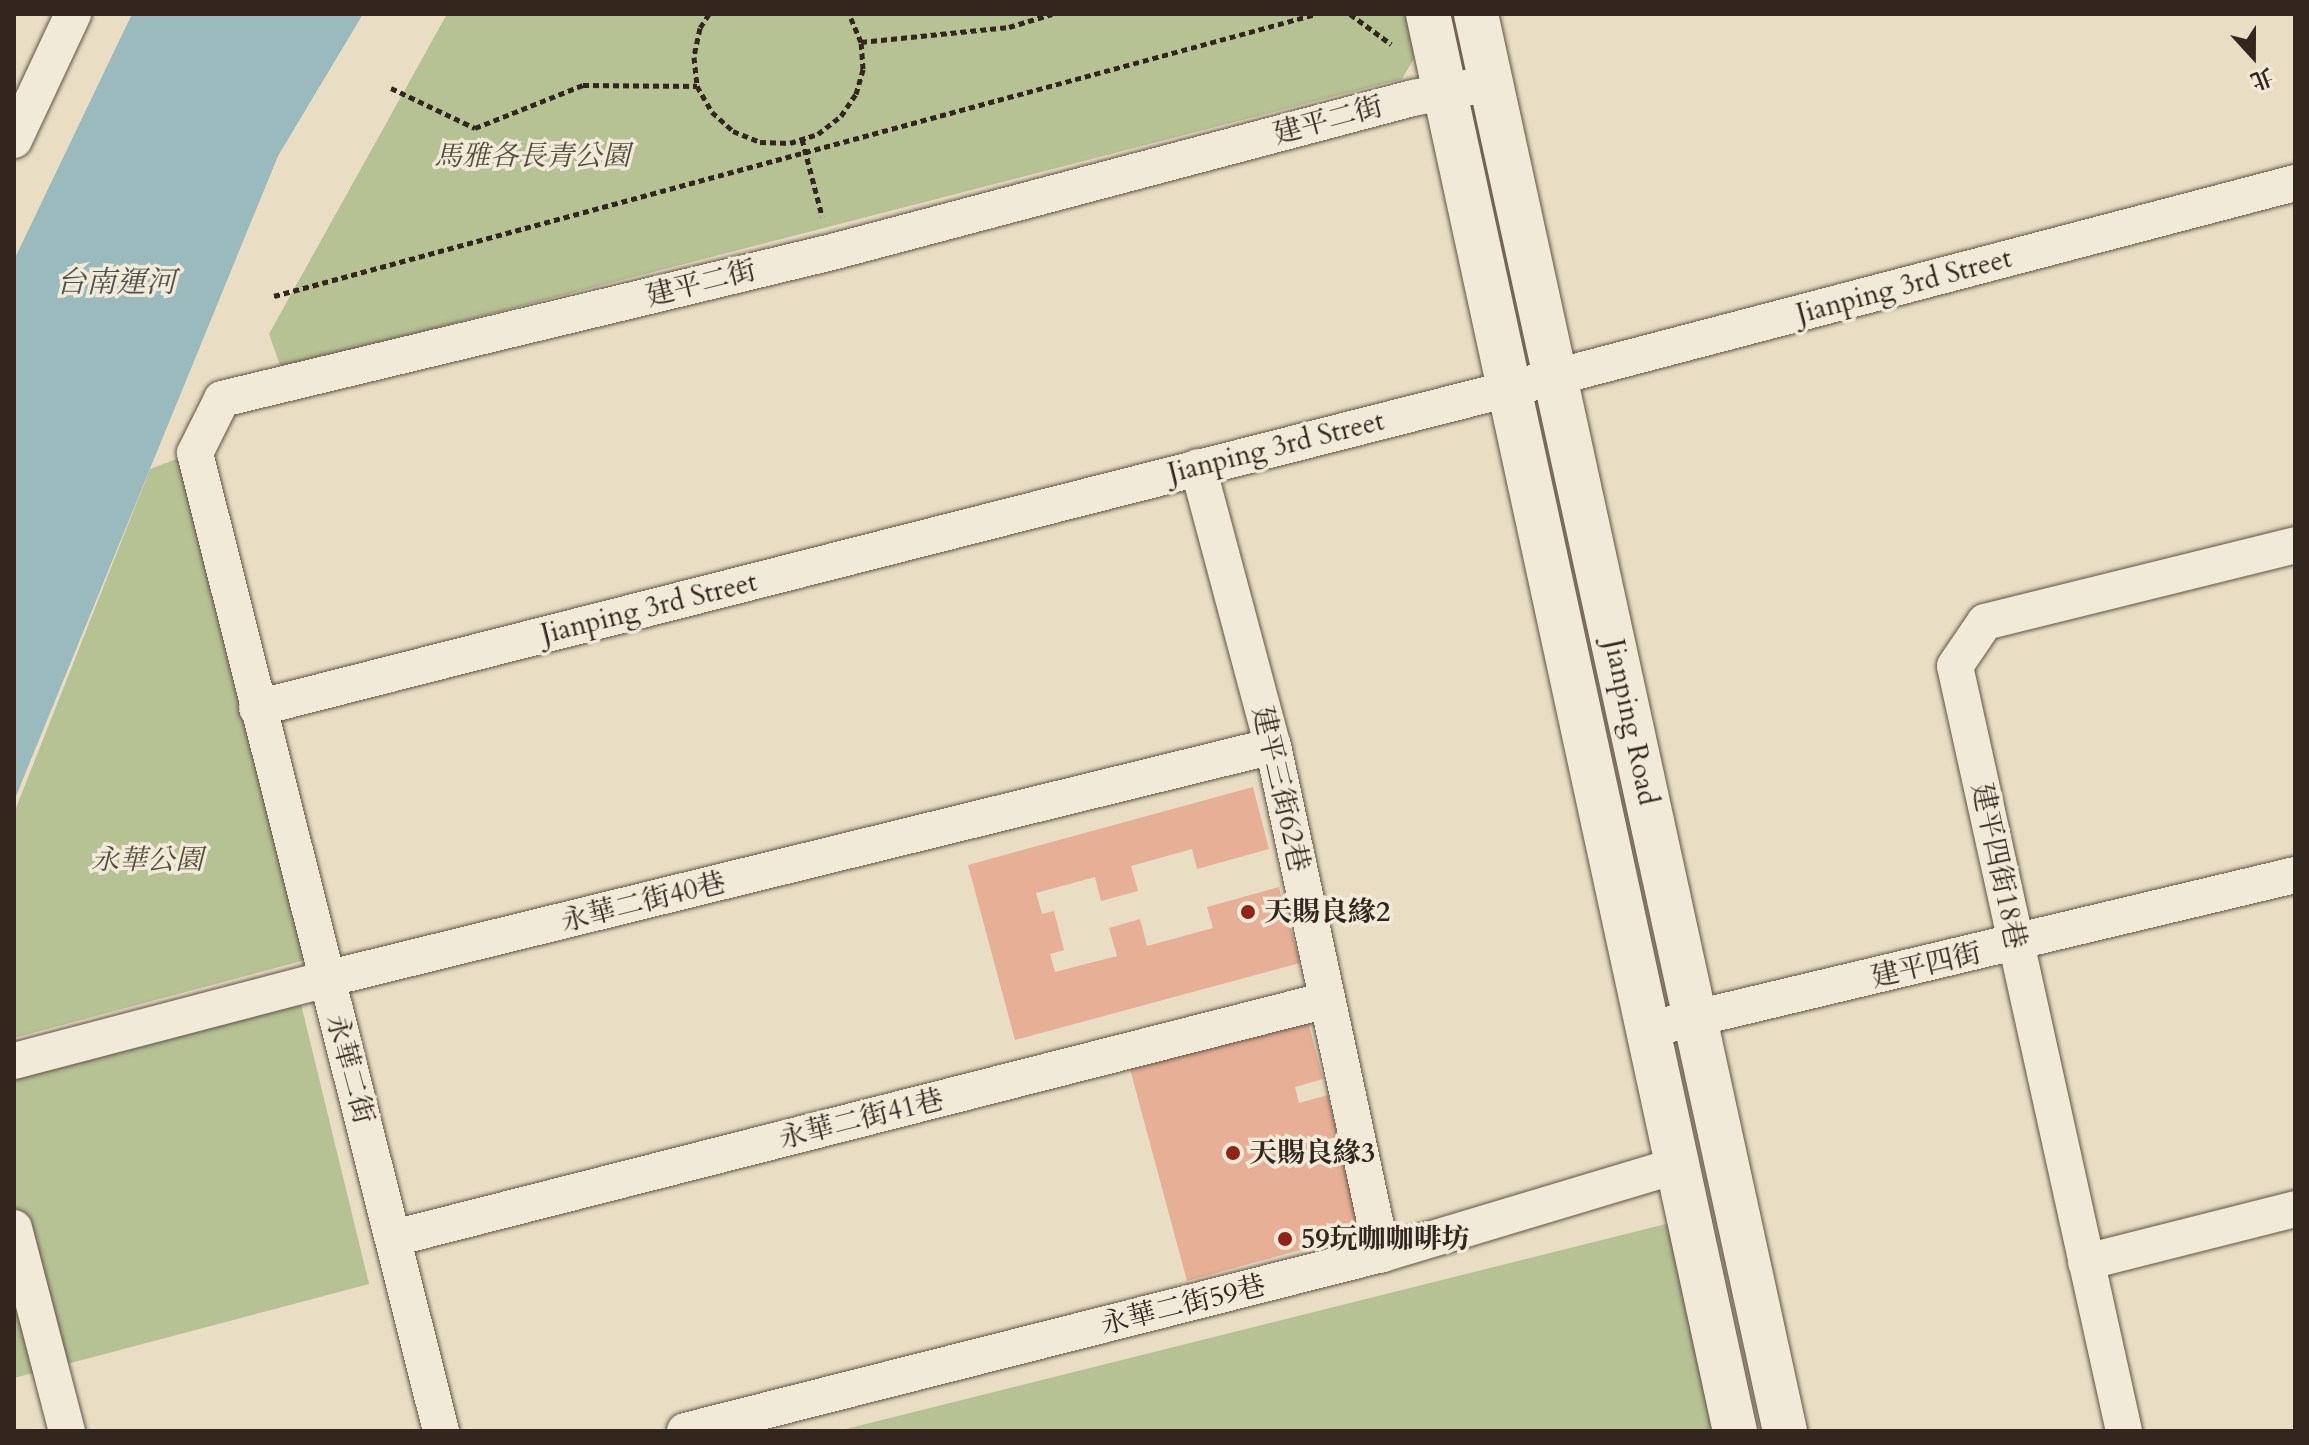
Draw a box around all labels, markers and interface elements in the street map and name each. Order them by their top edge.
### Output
north arrow [2213,16,2293,96]
text: 北 [2246,60,2277,96]
street label: 建平二街 [1270,89,1386,151]
park label: 馬雅各長青公園 [434,139,630,173]
street label: Jianping 3rd Street [1793,241,2015,331]
street label: 建平二街 [643,253,759,313]
water label: 台南運河 [56,265,176,301]
street label: Jianping 3rd Street [1164,404,1388,490]
street label: Jianping 3rd Street [537,565,761,651]
street label: Jianping Road [1597,636,1665,808]
street label: 建平三街62巷 [1246,703,1316,875]
street label: 建平四街18巷 [1965,780,2033,952]
park label: 永華公園 [91,843,203,877]
street label: 永華二街40巷 [557,865,729,939]
place label: 天賜良緣2 [1264,895,1390,929]
marker: 天賜良緣2 [1239,903,1257,921]
street label: 建平四街 [1868,936,1984,994]
street label: 永華二街 [319,1011,381,1127]
street label: 永華二街41巷 [775,1082,947,1156]
place label: 天賜良緣3 [1249,1136,1375,1170]
marker: 天賜良緣3 [1224,1144,1242,1162]
place label: 59玩咖咖啡坊 [1301,1222,1470,1256]
marker: 59玩咖咖啡坊 [1276,1230,1294,1248]
street label: 永華二街59巷 [1097,1268,1269,1342]

